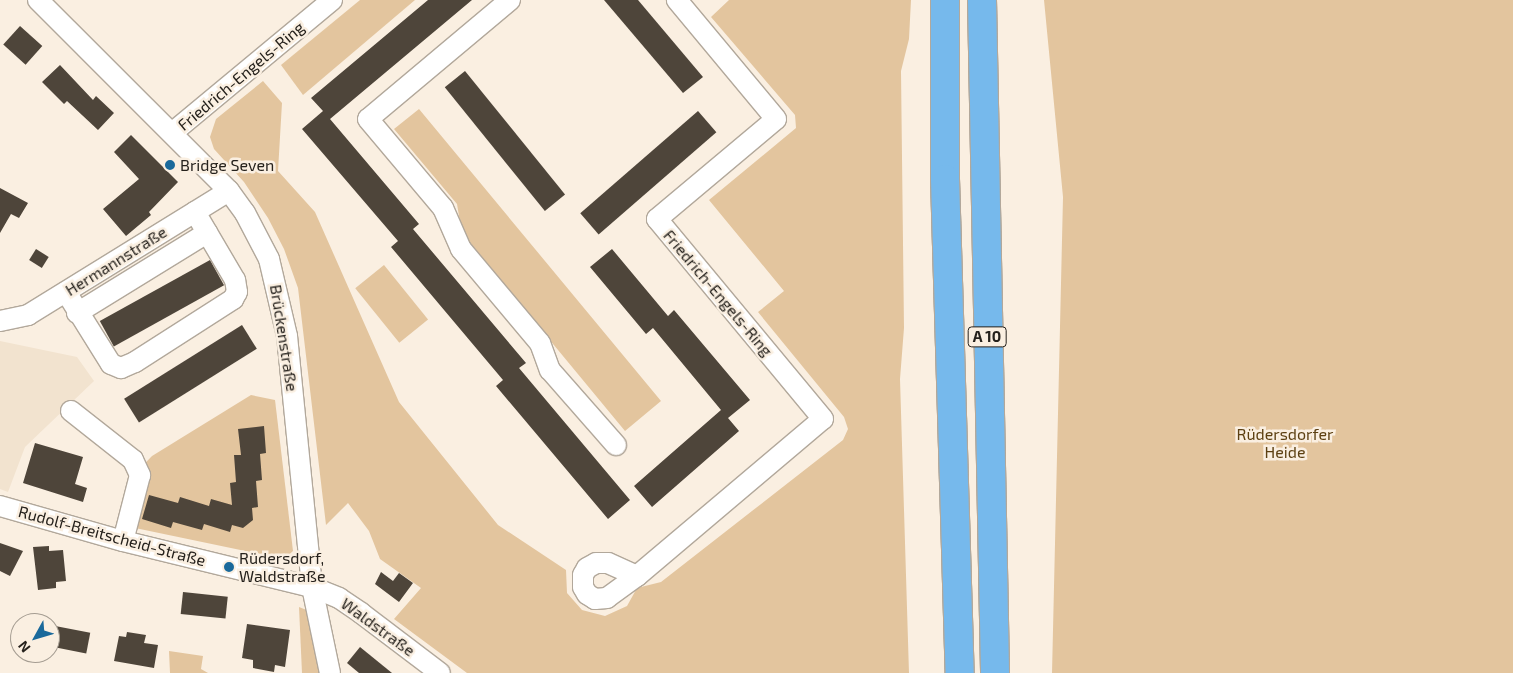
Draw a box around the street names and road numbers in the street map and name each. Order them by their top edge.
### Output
street label: Friedrich-Engels-Ring [174,18,308,134]
street label: Hermannstraße [62,222,170,300]
street label: Friedrich-Engels-Ring [660,226,776,360]
street label: Brückenstraße [266,283,302,393]
road number: A 10 [967,324,1007,350]
street label: Rudolf-Breitscheid-Straße [16,502,208,570]
street label: Waldstraße [337,594,419,660]

